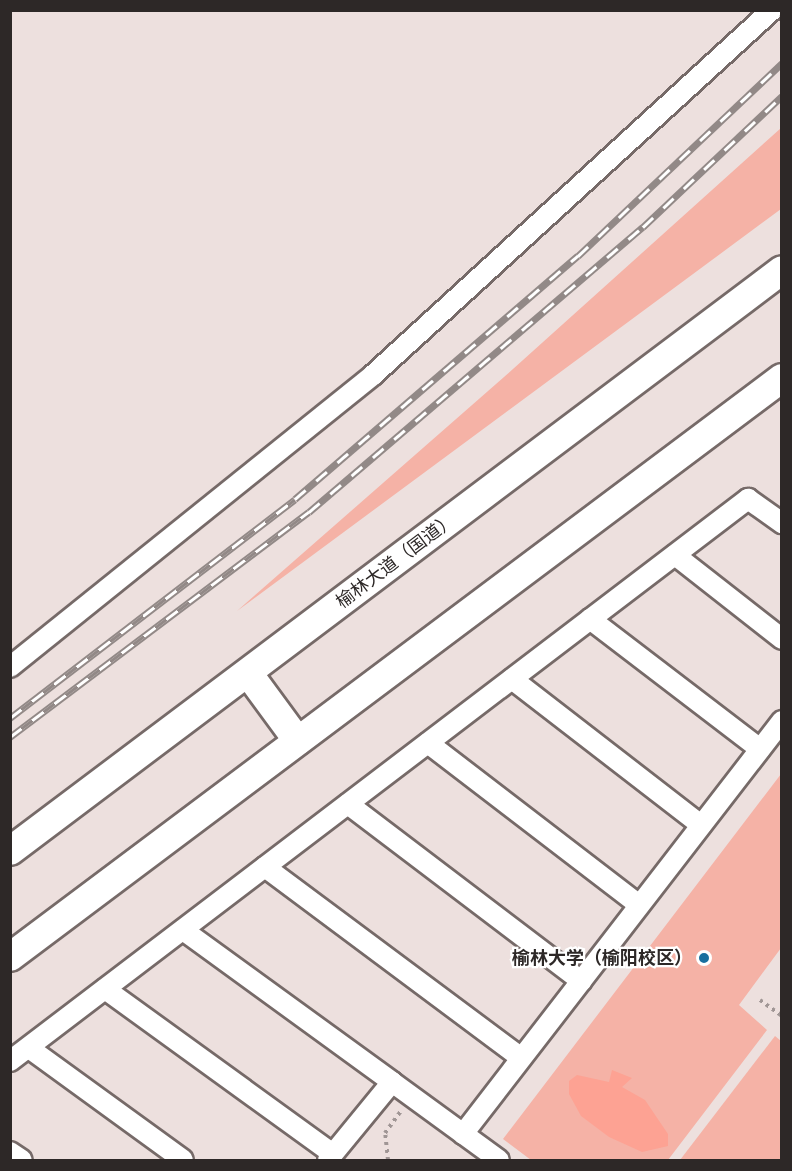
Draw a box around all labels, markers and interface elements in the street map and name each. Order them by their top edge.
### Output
street label: 榆林大道（国道） [332,509,460,613]
place label: 榆林大学（榆阳校区） [512,947,692,969]
marker: 榆林大学（榆阳校区） [697,951,711,965]

